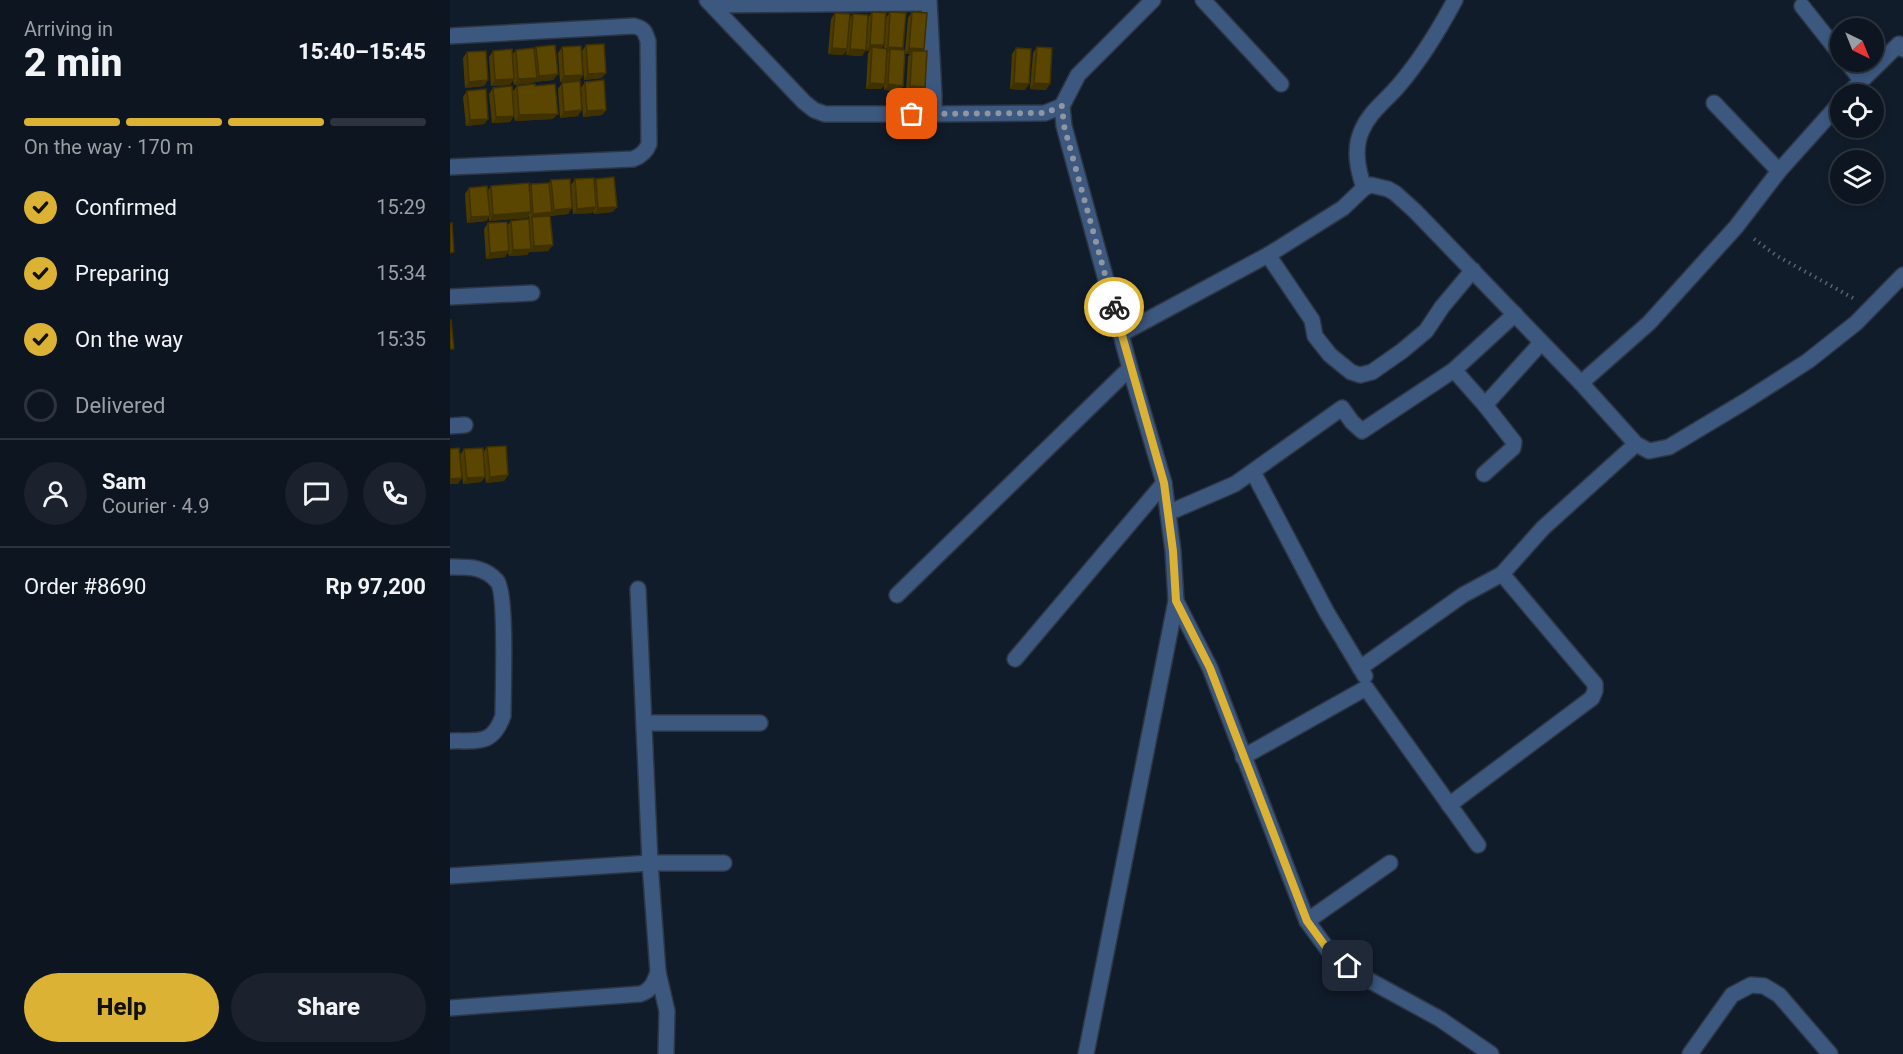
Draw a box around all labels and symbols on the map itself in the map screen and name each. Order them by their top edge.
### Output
north arrow [1830,18,1884,72]
pin [886,88,937,139]
courier [1084,277,1144,337]
pin [1322,940,1373,991]

